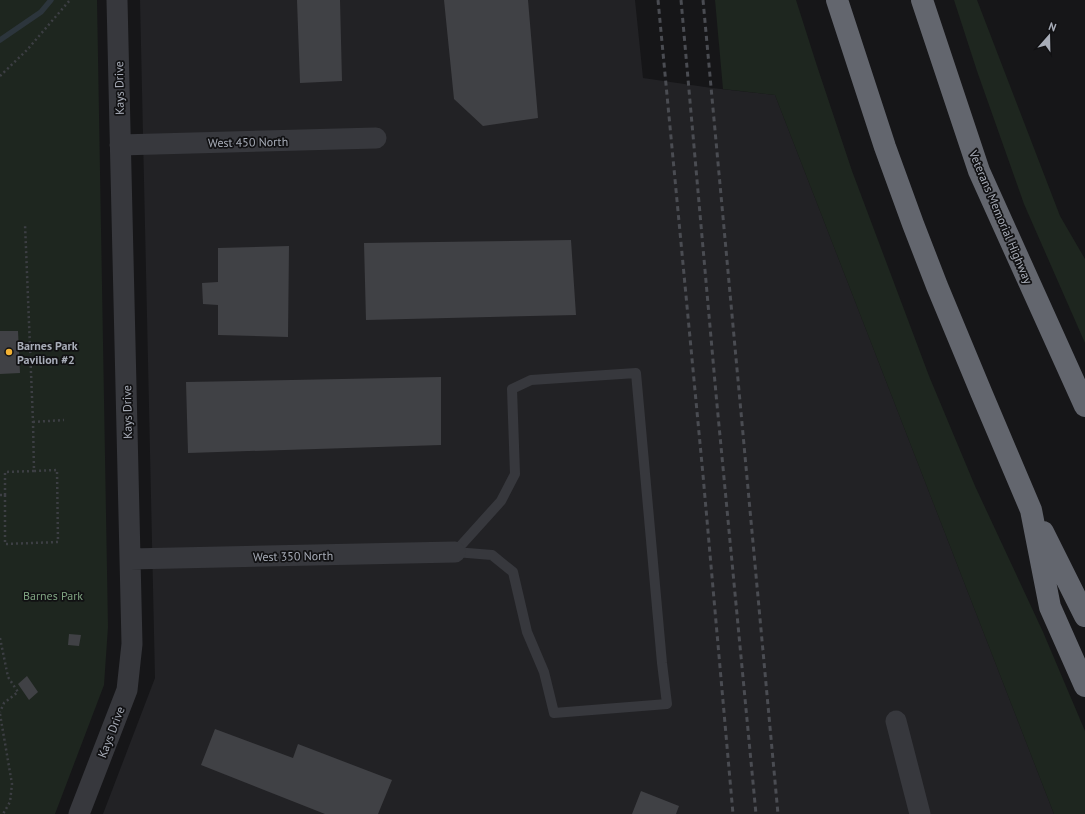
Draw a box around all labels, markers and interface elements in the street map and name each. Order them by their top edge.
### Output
north arrow [1029,16,1069,56]
text: N [1047,19,1058,34]
street label: Kays Drive [111,61,127,115]
street label: West 450 North [208,134,288,150]
street label: Veterans Memorial Highway [966,147,1036,286]
place label: Barnes Park Pavilion #2 [17,338,78,367]
marker: Barnes Park Pavilion #2 [4,347,14,357]
street label: Kays Drive [119,385,135,439]
street label: West 350 North [253,548,333,564]
park label: Barnes Park [23,588,83,603]
street label: Kays Drive [94,704,128,760]

